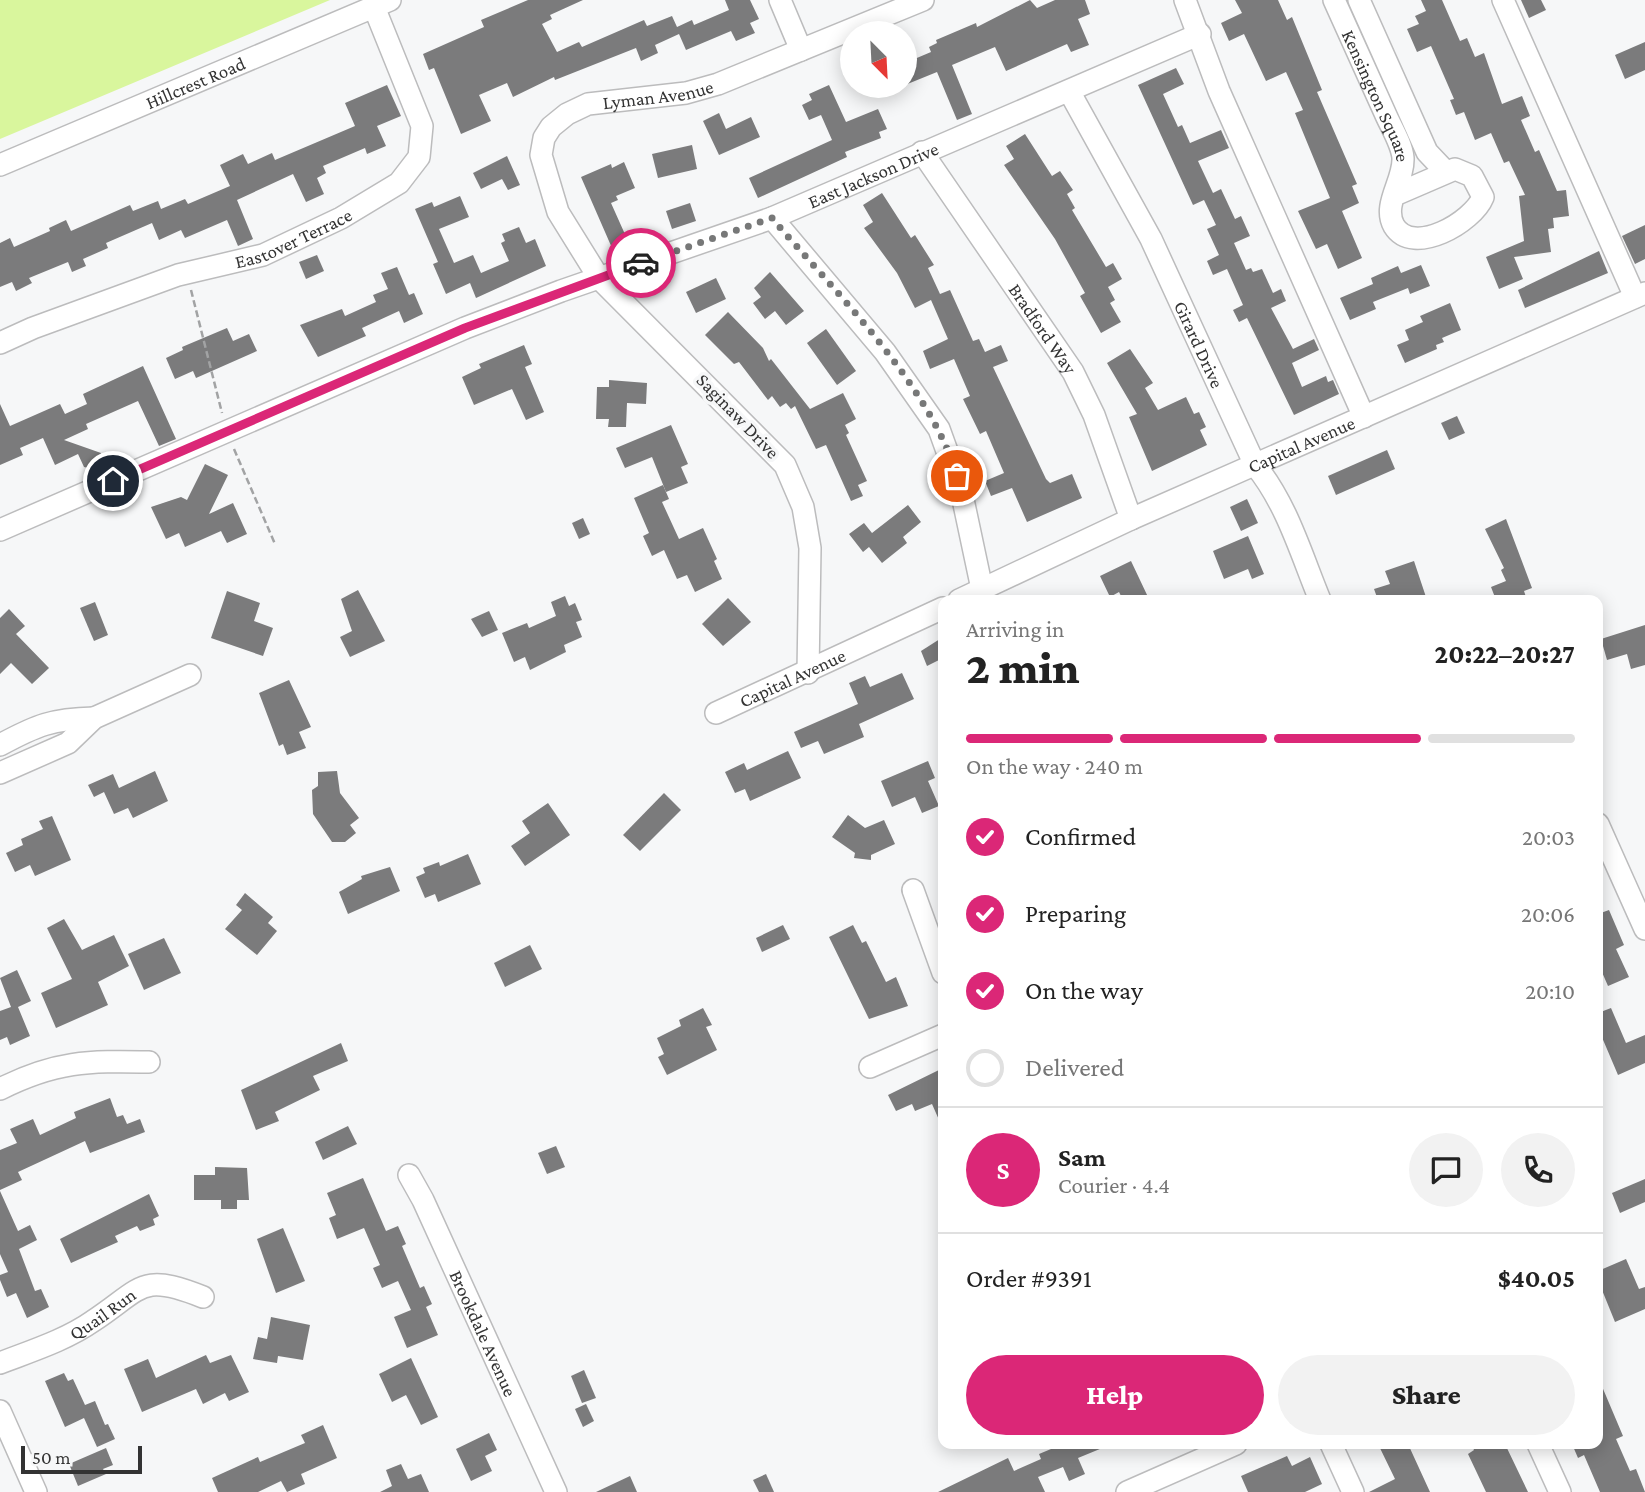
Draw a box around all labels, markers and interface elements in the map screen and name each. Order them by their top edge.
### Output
north arrow [840,21,917,98]
map controls [840,21,917,98]
street label: Kensington Square [1338,26,1414,163]
street label: Hillcrest Road [142,52,248,113]
street label: Lyman Avenue [601,75,716,113]
street label: East Jackson Drive [805,137,941,212]
street label: Eastover Terrace [233,204,355,272]
courier [606,228,676,298]
icon: car [622,244,660,282]
street label: Bradford Way [1005,279,1081,378]
street label: Girard Drive [1170,297,1228,391]
street label: Saginaw Drive [692,369,784,463]
street label: Capital Avenue [1245,412,1358,477]
pin [927,446,987,506]
pin [83,451,143,511]
icon: bag [938,457,976,495]
icon: home [94,462,132,500]
text: Arriving in [966,616,1064,642]
text: 20:22–20:27 [1435,640,1575,669]
text: 2 min [966,642,1080,693]
street label: Capital Avenue [736,644,849,711]
text: On the way · 240 m [966,753,1143,779]
icon: check [966,818,1004,856]
text: Confirmed [1025,822,1136,851]
text: 20:03 [1522,824,1575,850]
icon: check [966,895,1004,933]
text: Preparing [1025,899,1126,928]
text: 20:06 [1521,901,1575,927]
icon: check [966,972,1004,1010]
text: On the way [1025,976,1143,1005]
text: 20:10 [1525,978,1575,1004]
text: Delivered [1025,1053,1124,1082]
button: chat [1409,1133,1483,1207]
button: phone [1501,1133,1575,1207]
text: Sam [1058,1143,1106,1172]
text: S [997,1156,1010,1185]
text: Courier · 4.4 [1058,1172,1170,1198]
text: Order #9391 [966,1264,1092,1293]
text: $40.05 [1498,1264,1575,1293]
street label: Brookdale Avenue [446,1267,521,1400]
street label: Quail Run [66,1283,139,1344]
button: Help [966,1355,1264,1435]
button: Share [1278,1355,1575,1435]
scale bar [21,1443,142,1475]
text: 50 m [32,1447,71,1468]

